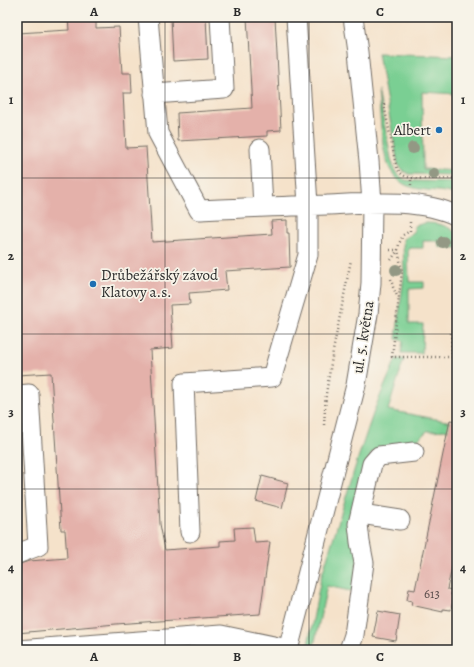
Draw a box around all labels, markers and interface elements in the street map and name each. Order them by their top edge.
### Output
text: A [89,3,99,20]
text: B [233,3,241,20]
text: C [376,3,384,20]
text: 1 [9,91,14,108]
text: 1 [461,91,466,108]
place label: Albert [393,120,431,140]
marker: Albert [434,125,444,135]
text: 2 [8,247,15,264]
text: 2 [460,247,467,264]
place label: Drůbežářský závod Klatovy a.s. [101,265,219,302]
marker: Drůbežářský závod Klatovy a.s. [88,279,98,289]
street label: ul. 5. května [347,299,379,375]
text: 3 [8,403,14,420]
text: 3 [460,403,466,420]
text: 4 [8,559,14,576]
text: 4 [460,559,466,576]
house number: 613 [424,585,440,602]
text: A [89,648,99,665]
text: B [233,648,241,665]
text: C [376,648,384,665]

